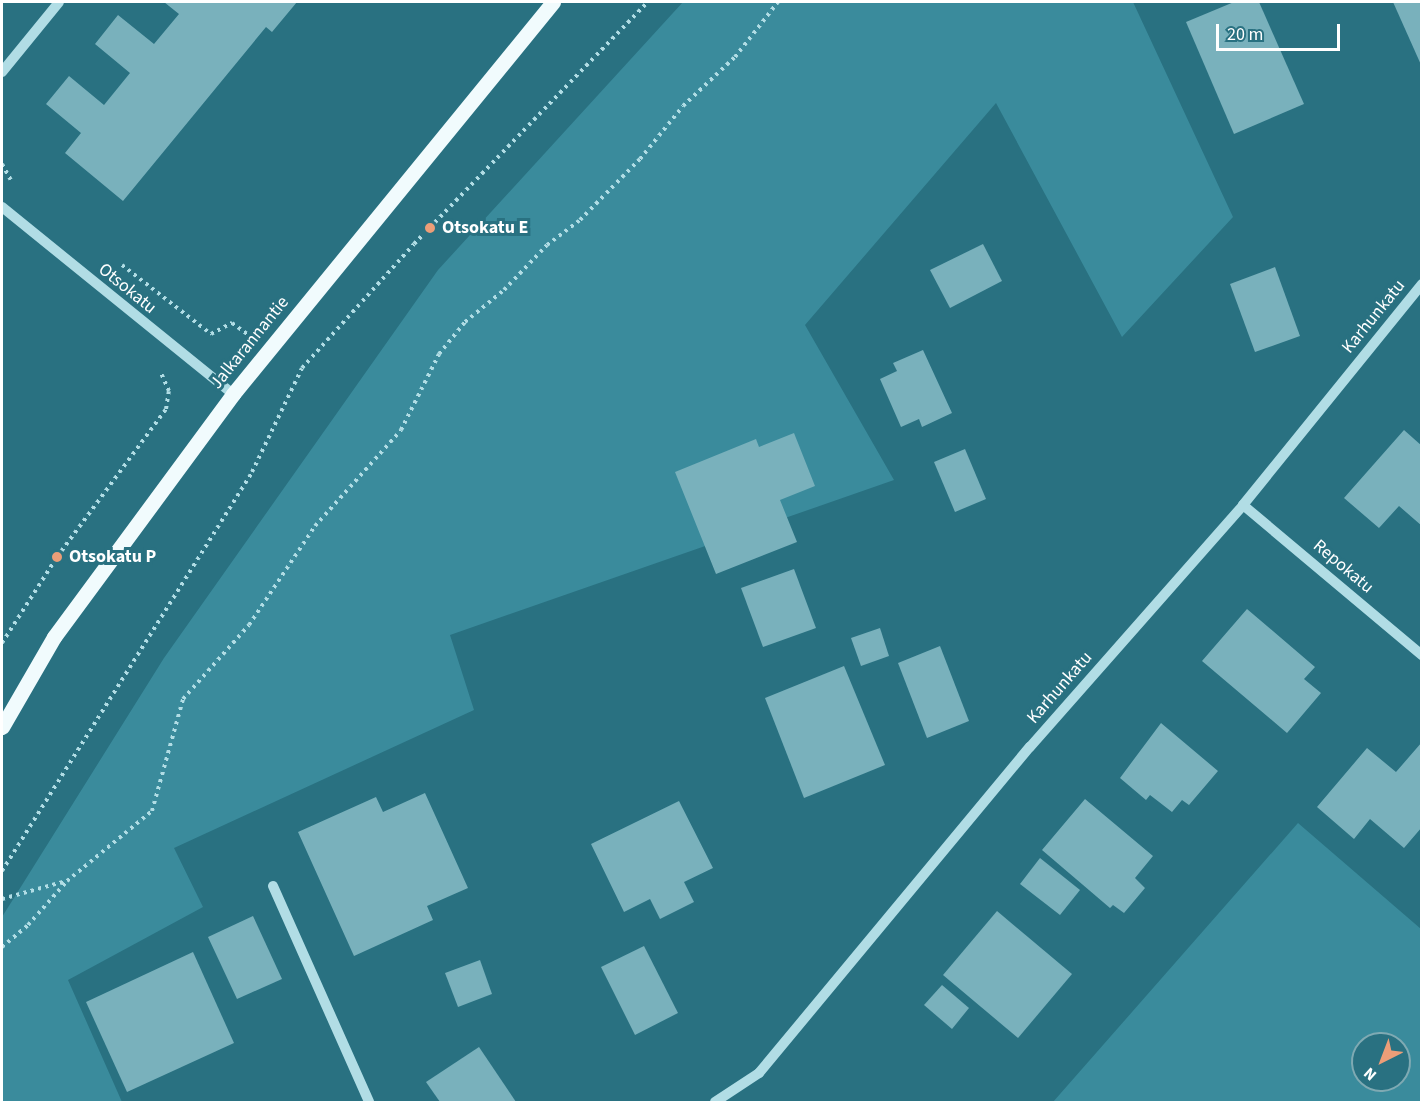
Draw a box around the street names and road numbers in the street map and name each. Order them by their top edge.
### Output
street label: Otsokatu [94,259,160,319]
street label: Karhunkatu [1338,276,1410,358]
street label: Jalkarannantie [206,292,294,394]
street label: Repokatu [1308,536,1378,598]
street label: Karhunkatu [1023,647,1097,729]

